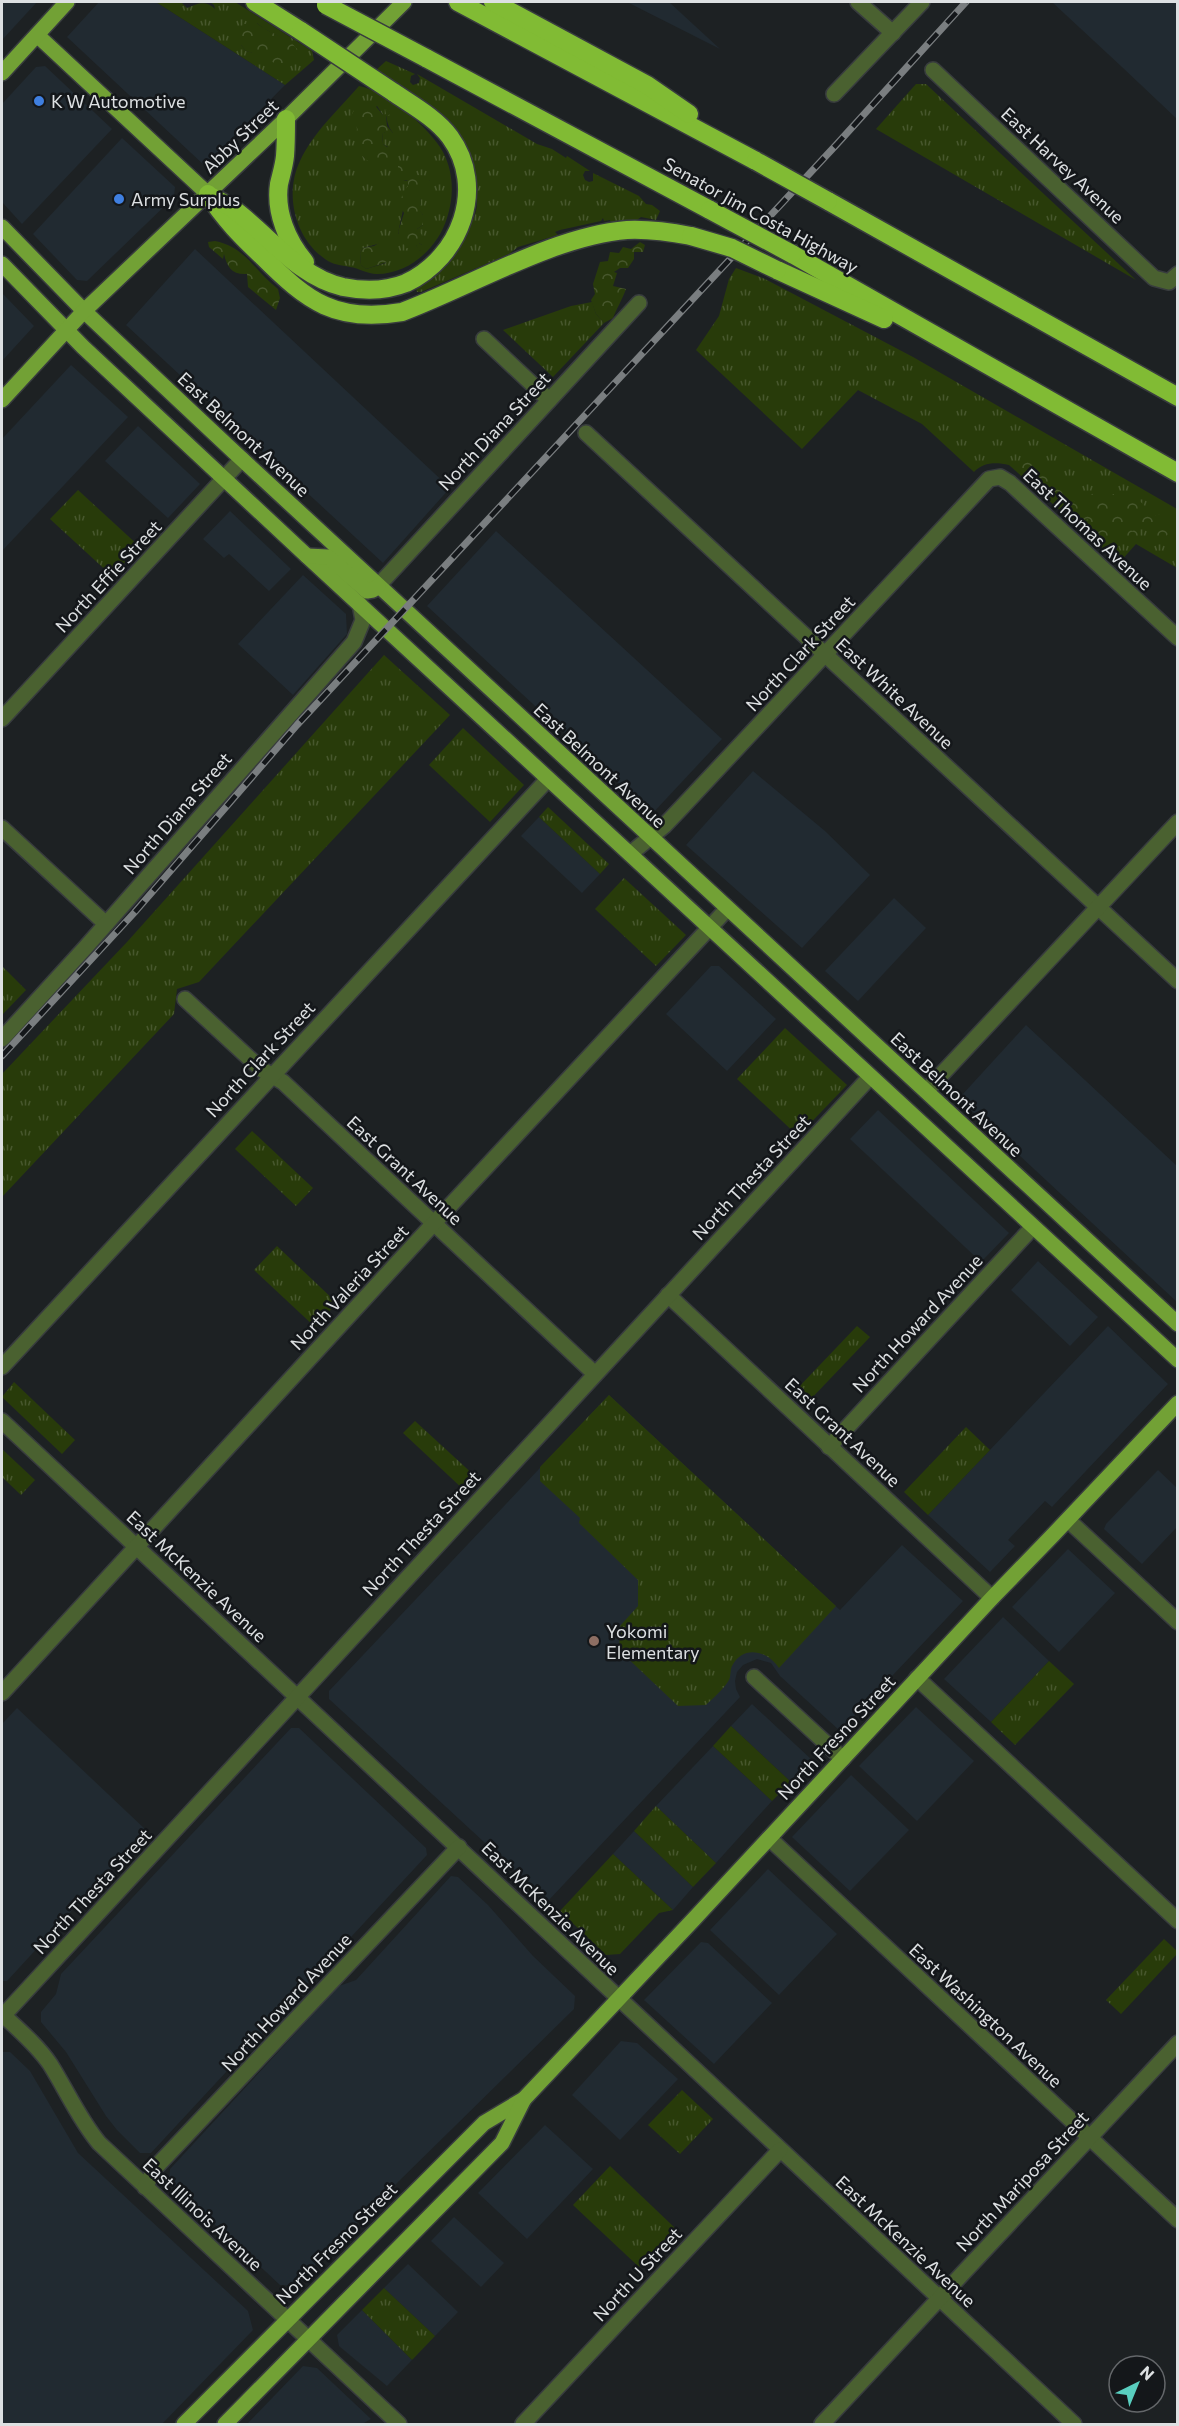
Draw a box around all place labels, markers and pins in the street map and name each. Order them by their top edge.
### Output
place label: K W Automotive [51,90,185,112]
marker: K W Automotive [32,94,46,108]
place label: Army Surplus [131,188,240,210]
marker: Army Surplus [112,192,126,206]
place label: Yokomi Elementary [606,1620,700,1663]
marker: Yokomi Elementary [587,1634,601,1648]

